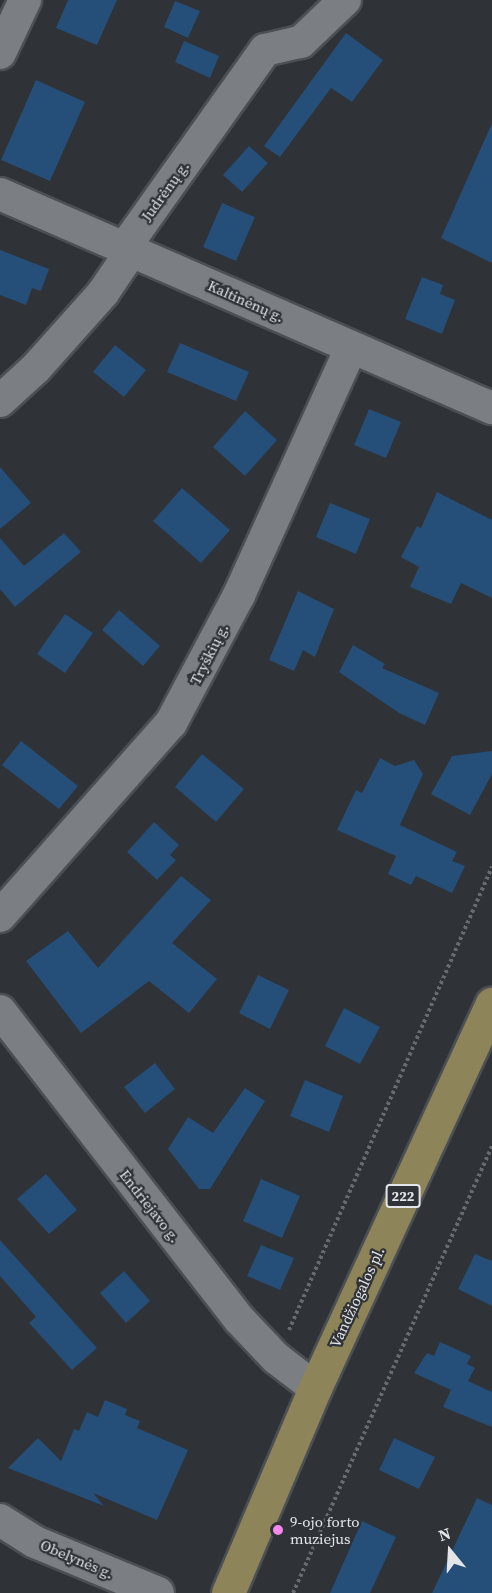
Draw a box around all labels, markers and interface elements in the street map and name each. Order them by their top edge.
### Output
street label: Judrėnų g. [137,158,193,224]
street label: Kaltinėnų g. [205,276,287,326]
street label: Tryškių g. [186,620,232,688]
street label: Endriejavo g. [116,1166,184,1246]
road number: 222 [385,1185,421,1207]
street label: Vandžiogalos pl. [326,1244,388,1350]
place label: 9-ojo forto muziejus [290,1512,360,1547]
north arrow [420,1521,480,1581]
text: N [435,1522,453,1546]
marker: 9-ojo forto muziejus [271,1523,285,1537]
street label: Obelynės g. [38,1536,116,1582]

